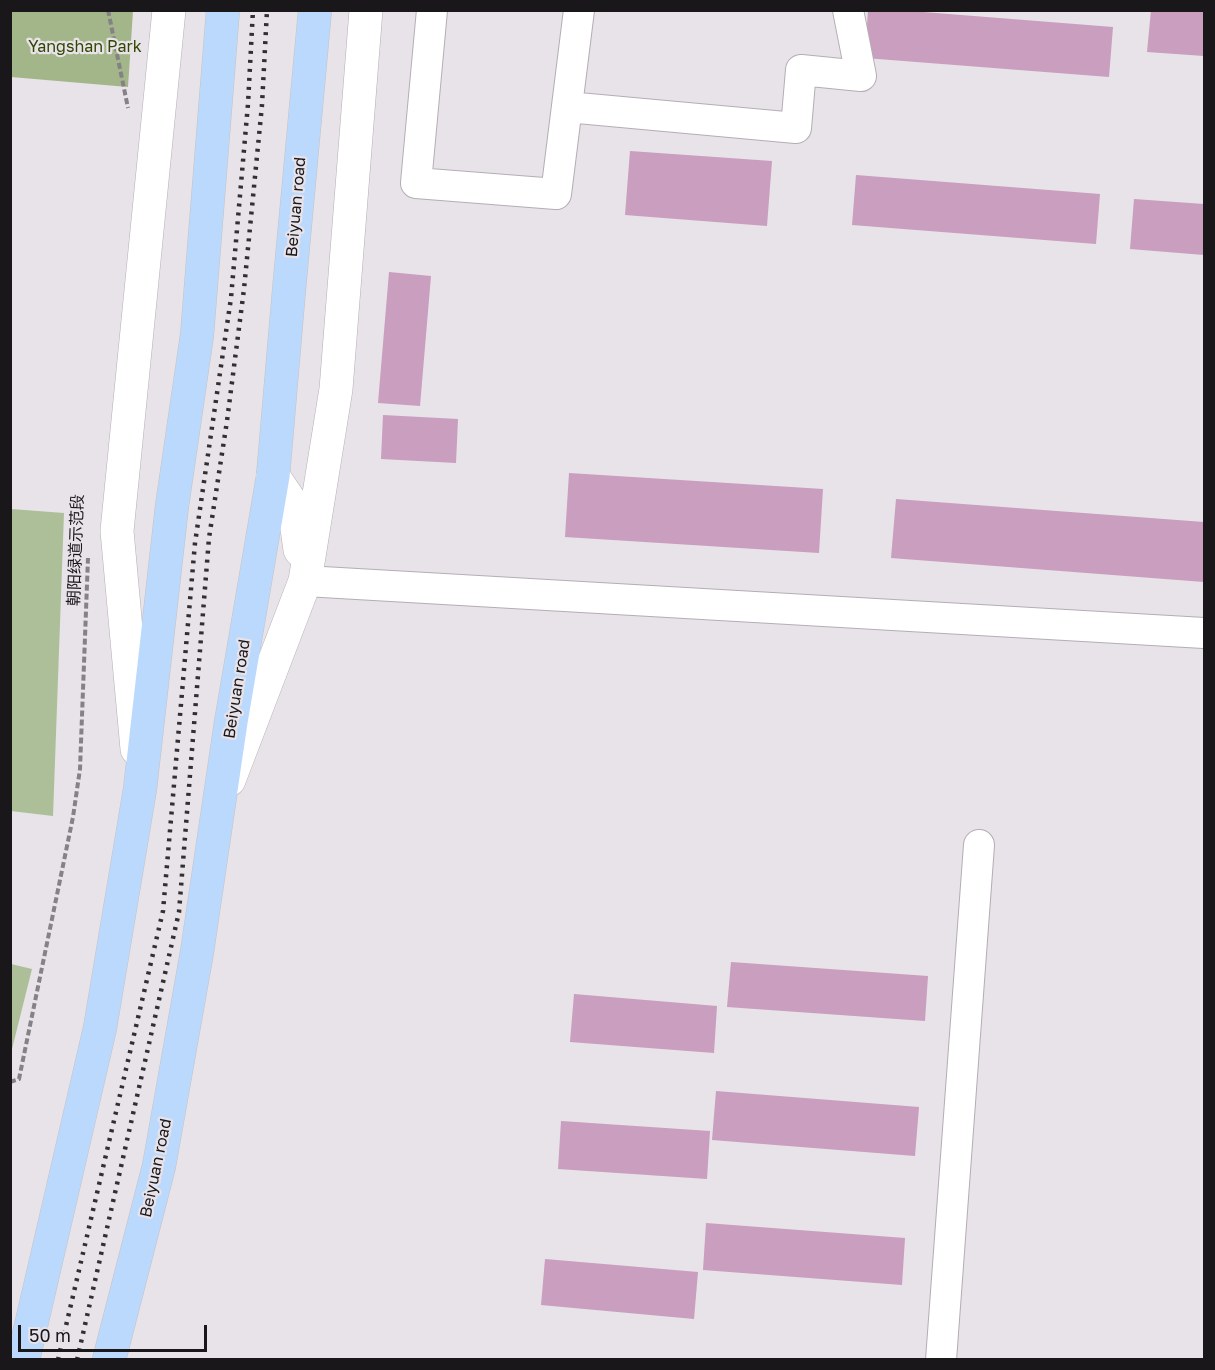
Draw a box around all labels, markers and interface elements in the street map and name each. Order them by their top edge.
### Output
park label: Yangshan Park [28,37,142,57]
street label: Beiyuan road [282,156,310,258]
street label: 朝阳绿道示范段 [64,494,88,606]
street label: Beiyuan road [220,638,254,740]
street label: Beiyuan road [136,1117,176,1219]
scale bar [21,1313,210,1351]
text: 50 m [29,1324,71,1346]

